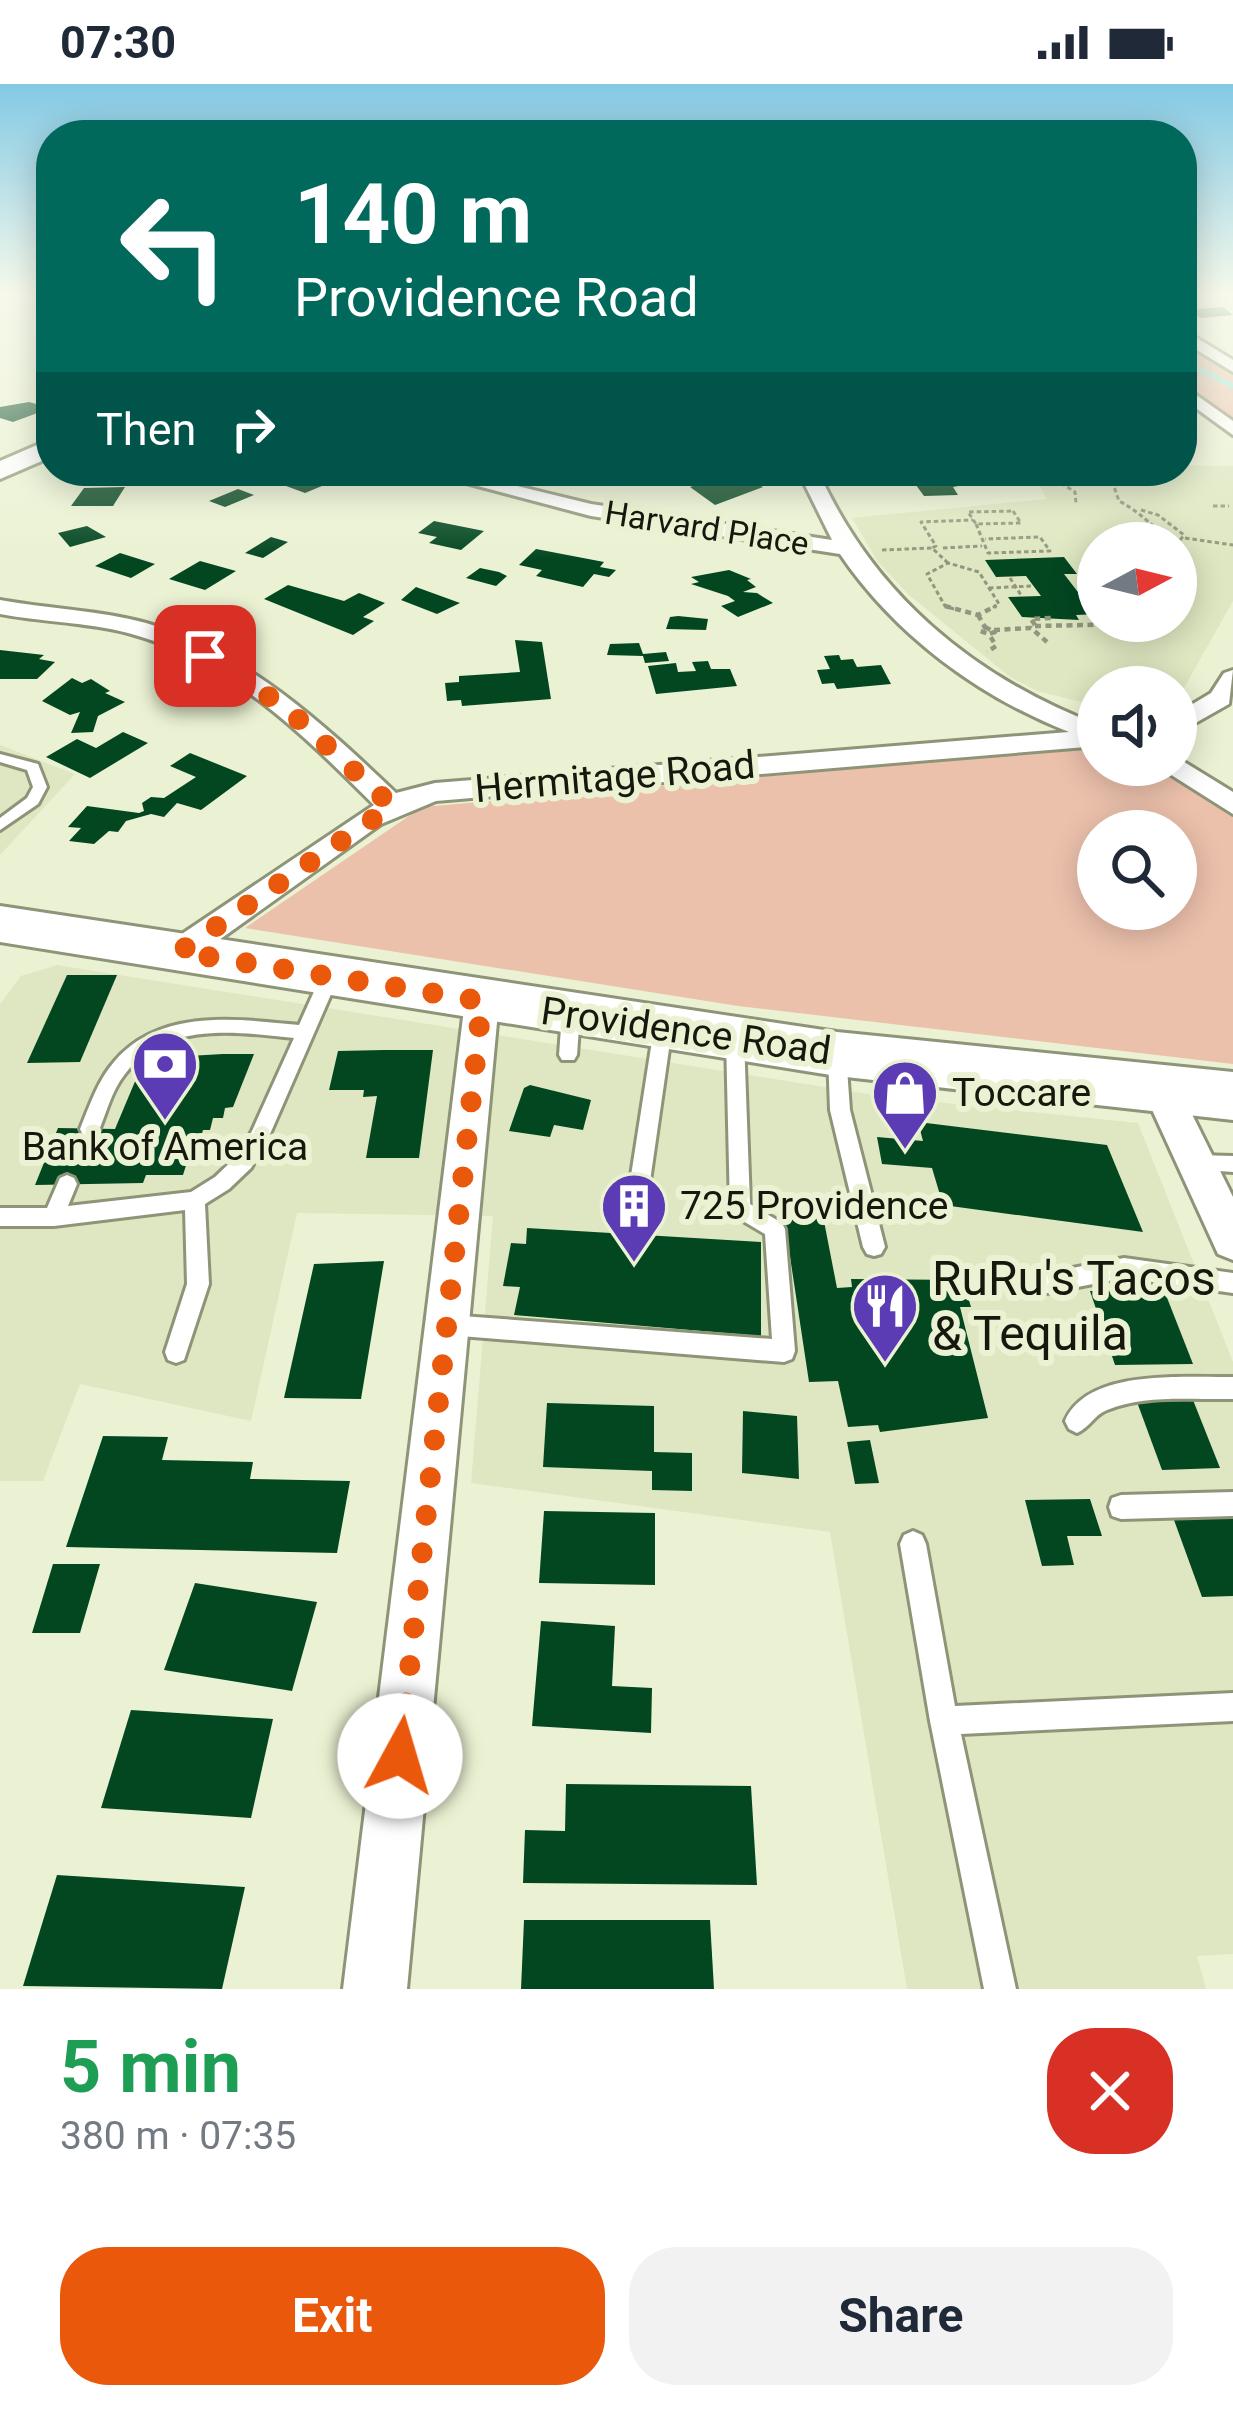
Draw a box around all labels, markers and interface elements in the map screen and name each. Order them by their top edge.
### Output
text: 07:30 [60,16,176,69]
text: 140 m [294,165,532,264]
icon: left [96,168,252,324]
text: Providence Road [294,266,699,329]
icon: right [220,396,286,462]
text: Then [96,403,196,456]
street label: Harvard Place [602,493,812,563]
north arrow [1077,522,1197,642]
map controls [1077,522,1197,930]
pin [154,605,256,707]
icon: arrive [172,623,238,689]
button: sound [1077,666,1197,786]
street label: Hermitage Road [473,742,757,812]
button: search [1077,810,1197,930]
street label: Providence Road [538,988,834,1074]
bank icon: Bank of America [130,1029,200,1123]
shop icon: Toccare [870,1058,940,1152]
place label: Toccare [952,1070,1091,1116]
place label: Bank of America [22,1124,308,1170]
building icon: 725 Providence [599,1171,669,1265]
place label: 725 Providence [680,1183,949,1229]
place label: RuRu's Tacos & Tequila [932,1250,1216,1362]
restaurant icon: RuRu's Tacos & Tequila [850,1271,920,1365]
position arrow [337,1693,463,1819]
text: 5 min [60,2025,241,2110]
button: close [1047,2028,1173,2154]
text: 380 m · 07:35 [60,2113,296,2159]
button: Exit [60,2247,605,2385]
button: Share [629,2247,1173,2385]

